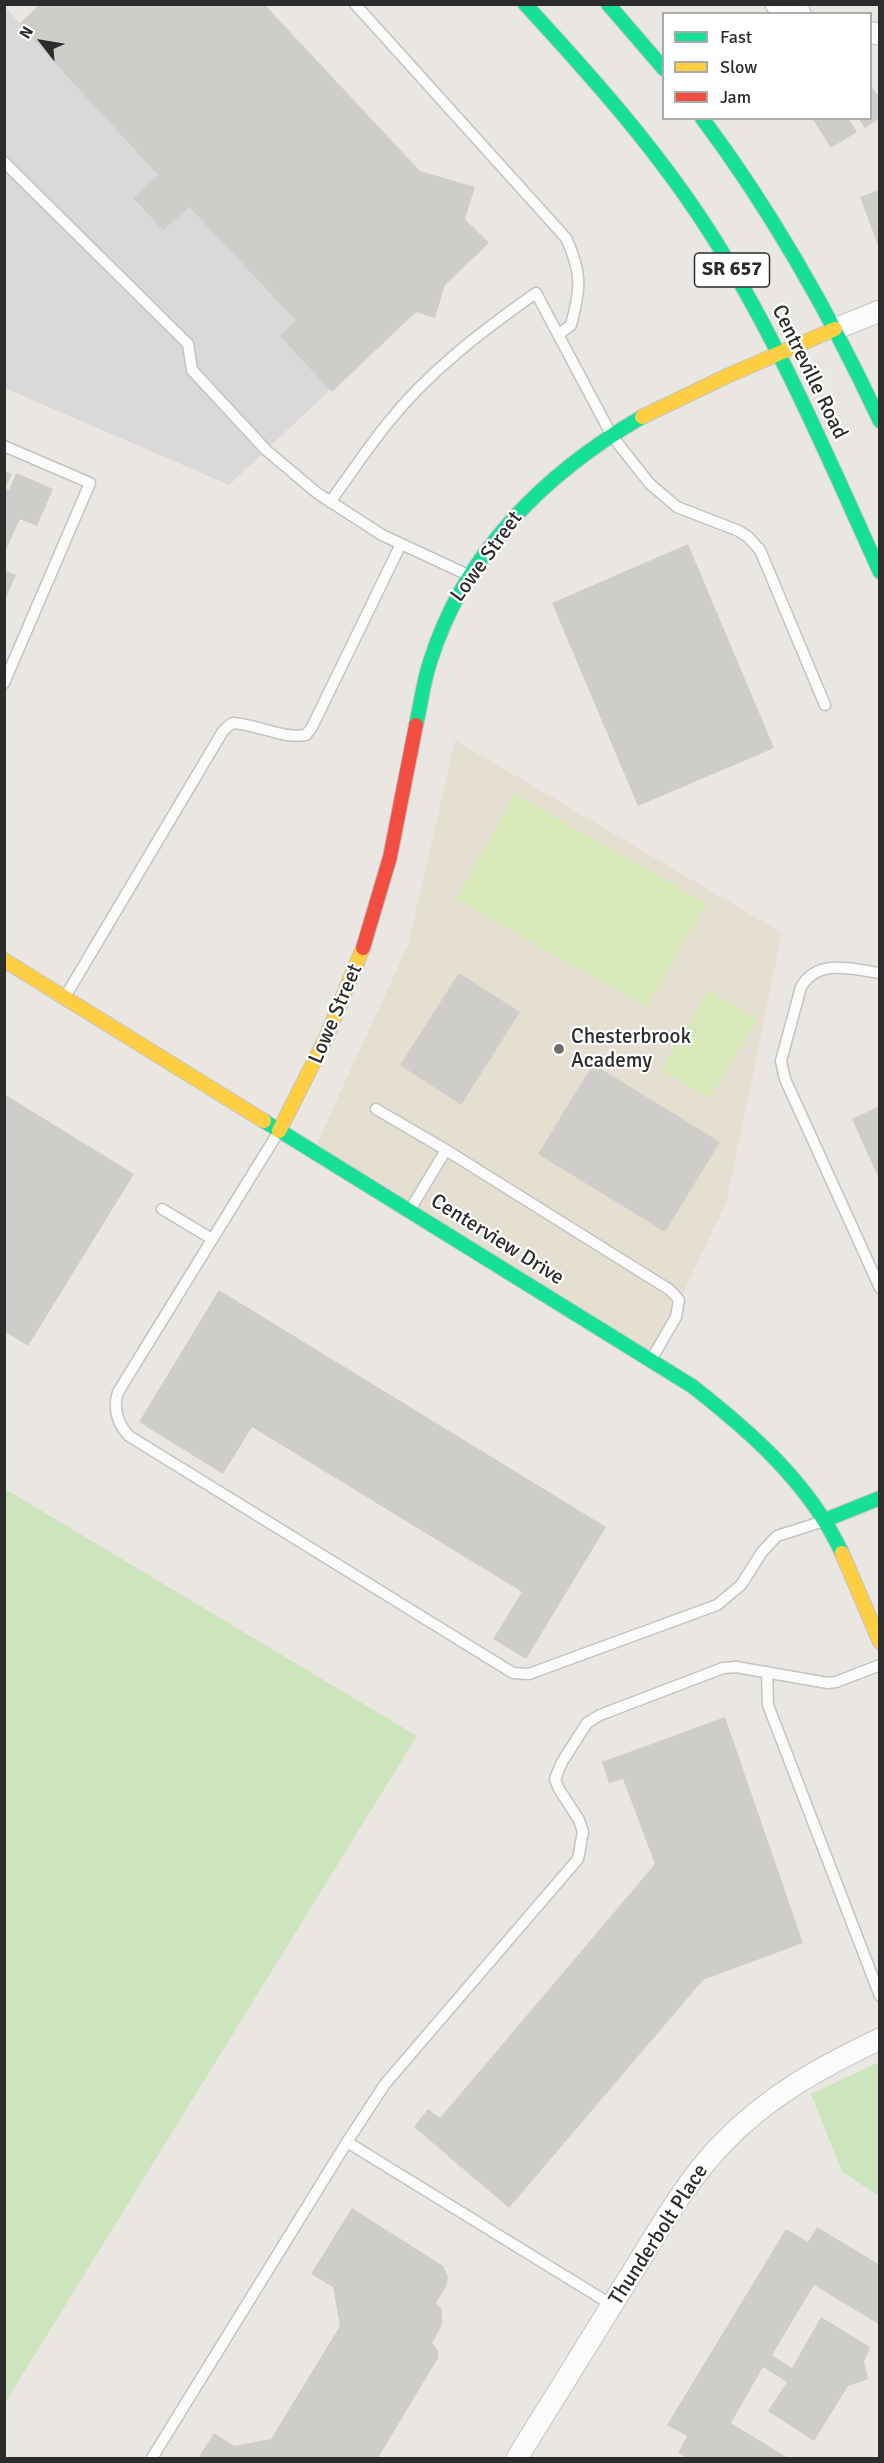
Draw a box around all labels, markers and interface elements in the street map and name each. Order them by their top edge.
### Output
north arrow [12,12,72,72]
legend [662,12,872,120]
text: N [15,23,38,43]
text: Fast [720,26,752,48]
text: Slow [720,56,757,78]
text: Jam [720,86,751,108]
road number: SR 657 [694,253,770,287]
street label: Centreville Road [766,301,852,443]
street label: Lowe Street [446,507,528,607]
street label: Lowe Street [304,960,368,1068]
place label: Chesterbrook Academy [571,1024,691,1074]
marker: Chesterbrook Academy [552,1042,566,1056]
street label: Centerview Drive [426,1189,568,1291]
street label: Thunderbolt Place [604,2160,714,2310]

